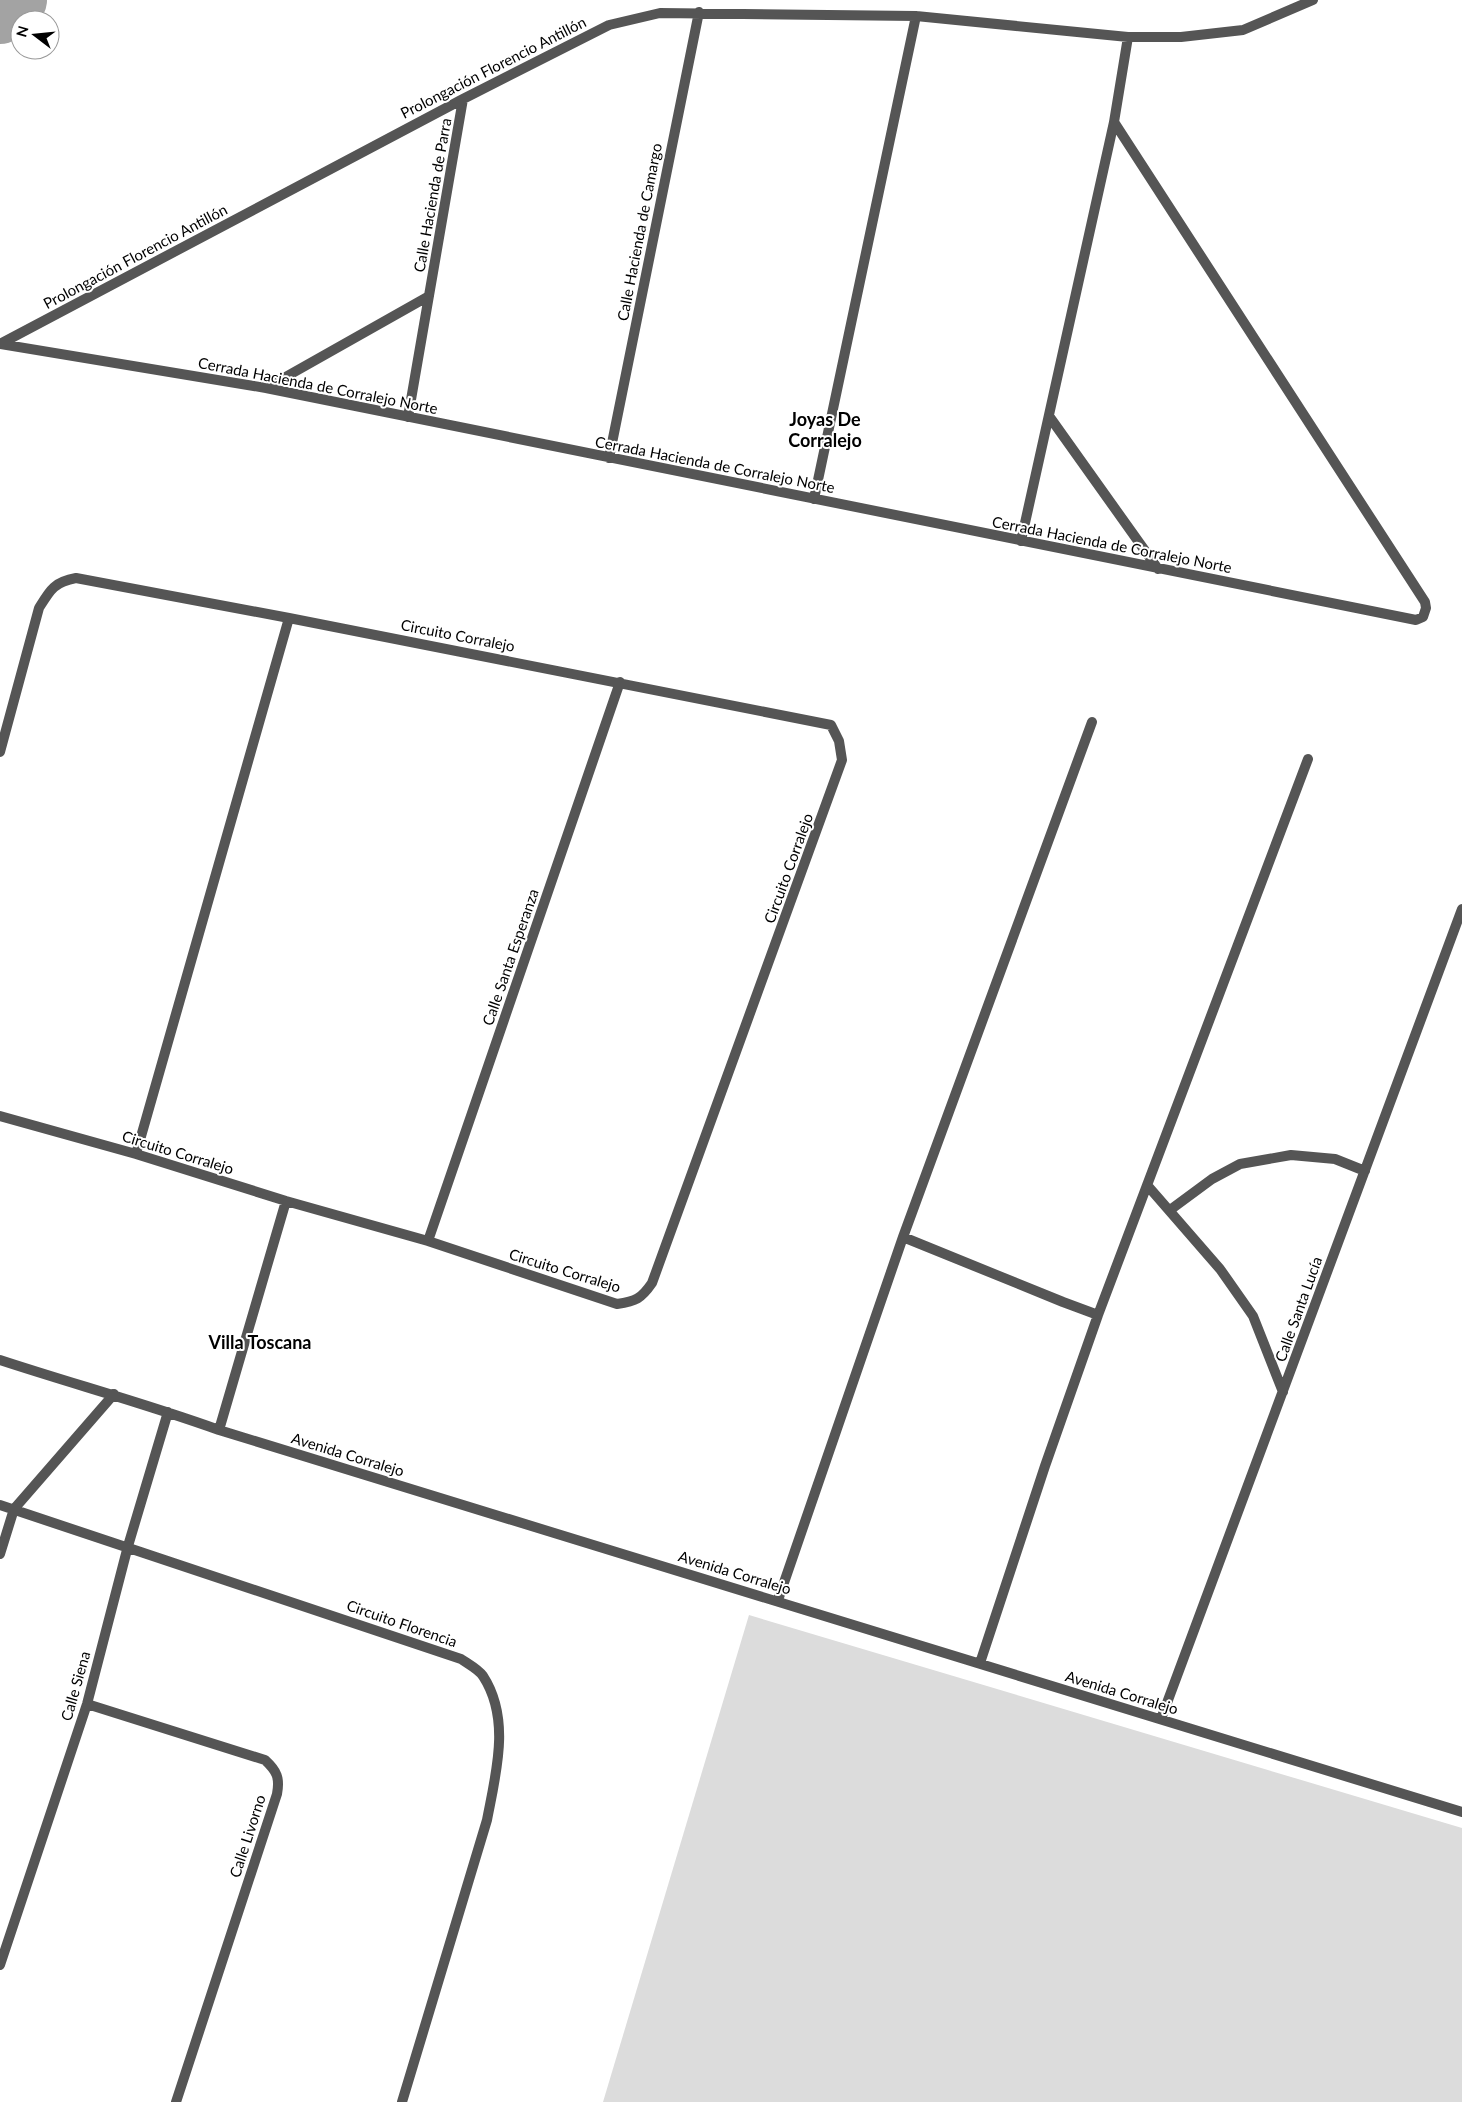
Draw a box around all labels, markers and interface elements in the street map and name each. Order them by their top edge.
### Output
north arrow [10,10,60,60]
street label: Prolongación Florencio Antillón [397,12,589,122]
text: N [12,24,32,39]
street label: Calle Hacienda de Parra [410,116,454,274]
street label: Calle Hacienda de Camargo [613,142,665,322]
street label: Prolongación Florencio Antillón [40,200,230,312]
street label: Cerrada Hacienda de Corralejo Norte [197,353,439,417]
district label: Joyas De Corralejo [788,408,862,451]
street label: Cerrada Hacienda de Corralejo Norte [594,432,836,496]
street label: Cerrada Hacienda de Corralejo Norte [991,512,1233,576]
street label: Circuito Corralejo [399,615,517,655]
street label: Circuito Corralejo [760,811,816,925]
street label: Calle Santa Esperanza [478,886,542,1028]
street label: Circuito Corralejo [120,1126,236,1178]
street label: Circuito Corralejo [507,1244,623,1296]
street label: Calle Santa Lucía [1271,1254,1325,1364]
district label: Villa Toscana [208,1331,311,1353]
street label: Avenida Corralejo [289,1428,407,1480]
street label: Avenida Corralejo [676,1546,794,1598]
street label: Circuito Florencia [344,1596,460,1650]
street label: Calle Siena [56,1649,94,1723]
street label: Avenida Corralejo [1063,1666,1181,1718]
street label: Calle Livorno [225,1792,269,1880]

